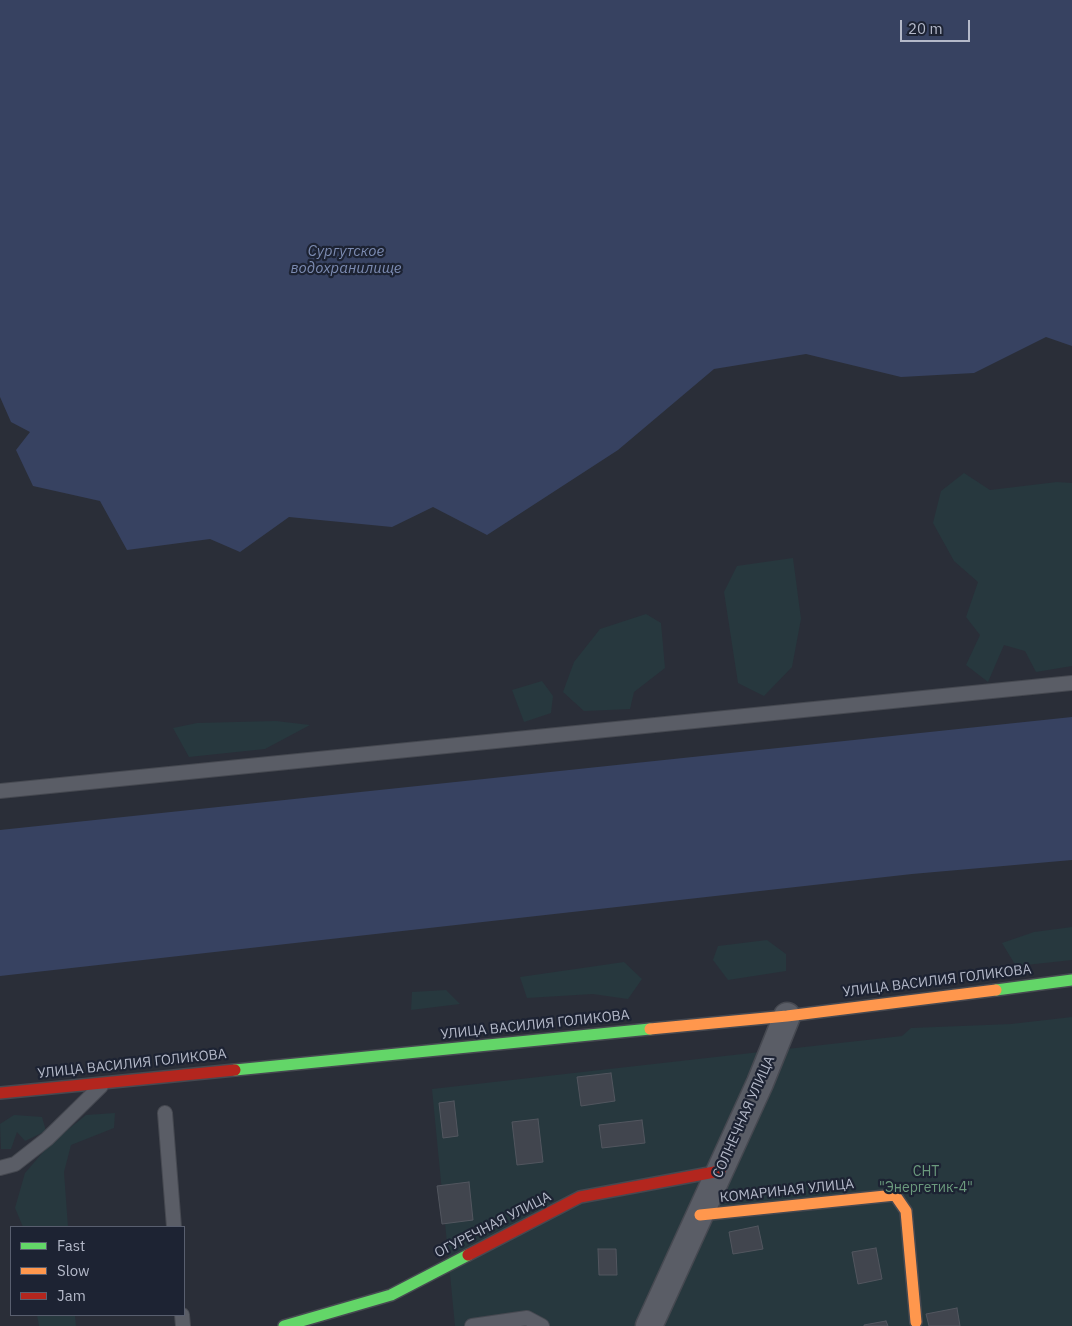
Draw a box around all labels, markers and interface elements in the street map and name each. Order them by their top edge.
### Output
scale bar [902,10,972,42]
text: 20 m [908,19,943,38]
water label: Сургутское водохранилище [290,243,402,278]
street label: УЛИЦА ВАСИЛИЯ ГОЛИКОВА [842,961,1032,1001]
street label: УЛИЦА ВАСИЛИЯ ГОЛИКОВА [440,1007,630,1043]
street label: УЛИЦА ВАСИЛИЯ ГОЛИКОВА [37,1046,227,1082]
street label: СОЛНЕЧНАЯ УЛИЦА [709,1053,779,1181]
park label: СНТ "Энергетик-4" [879,1164,973,1196]
street label: КОМАРИНАЯ УЛИЦА [719,1176,855,1206]
street label: ОГУРЕЧНАЯ УЛИЦА [432,1188,554,1262]
legend [10,1226,185,1316]
text: Fast [57,1236,85,1255]
text: Slow [57,1261,90,1280]
text: Jam [57,1286,86,1305]

